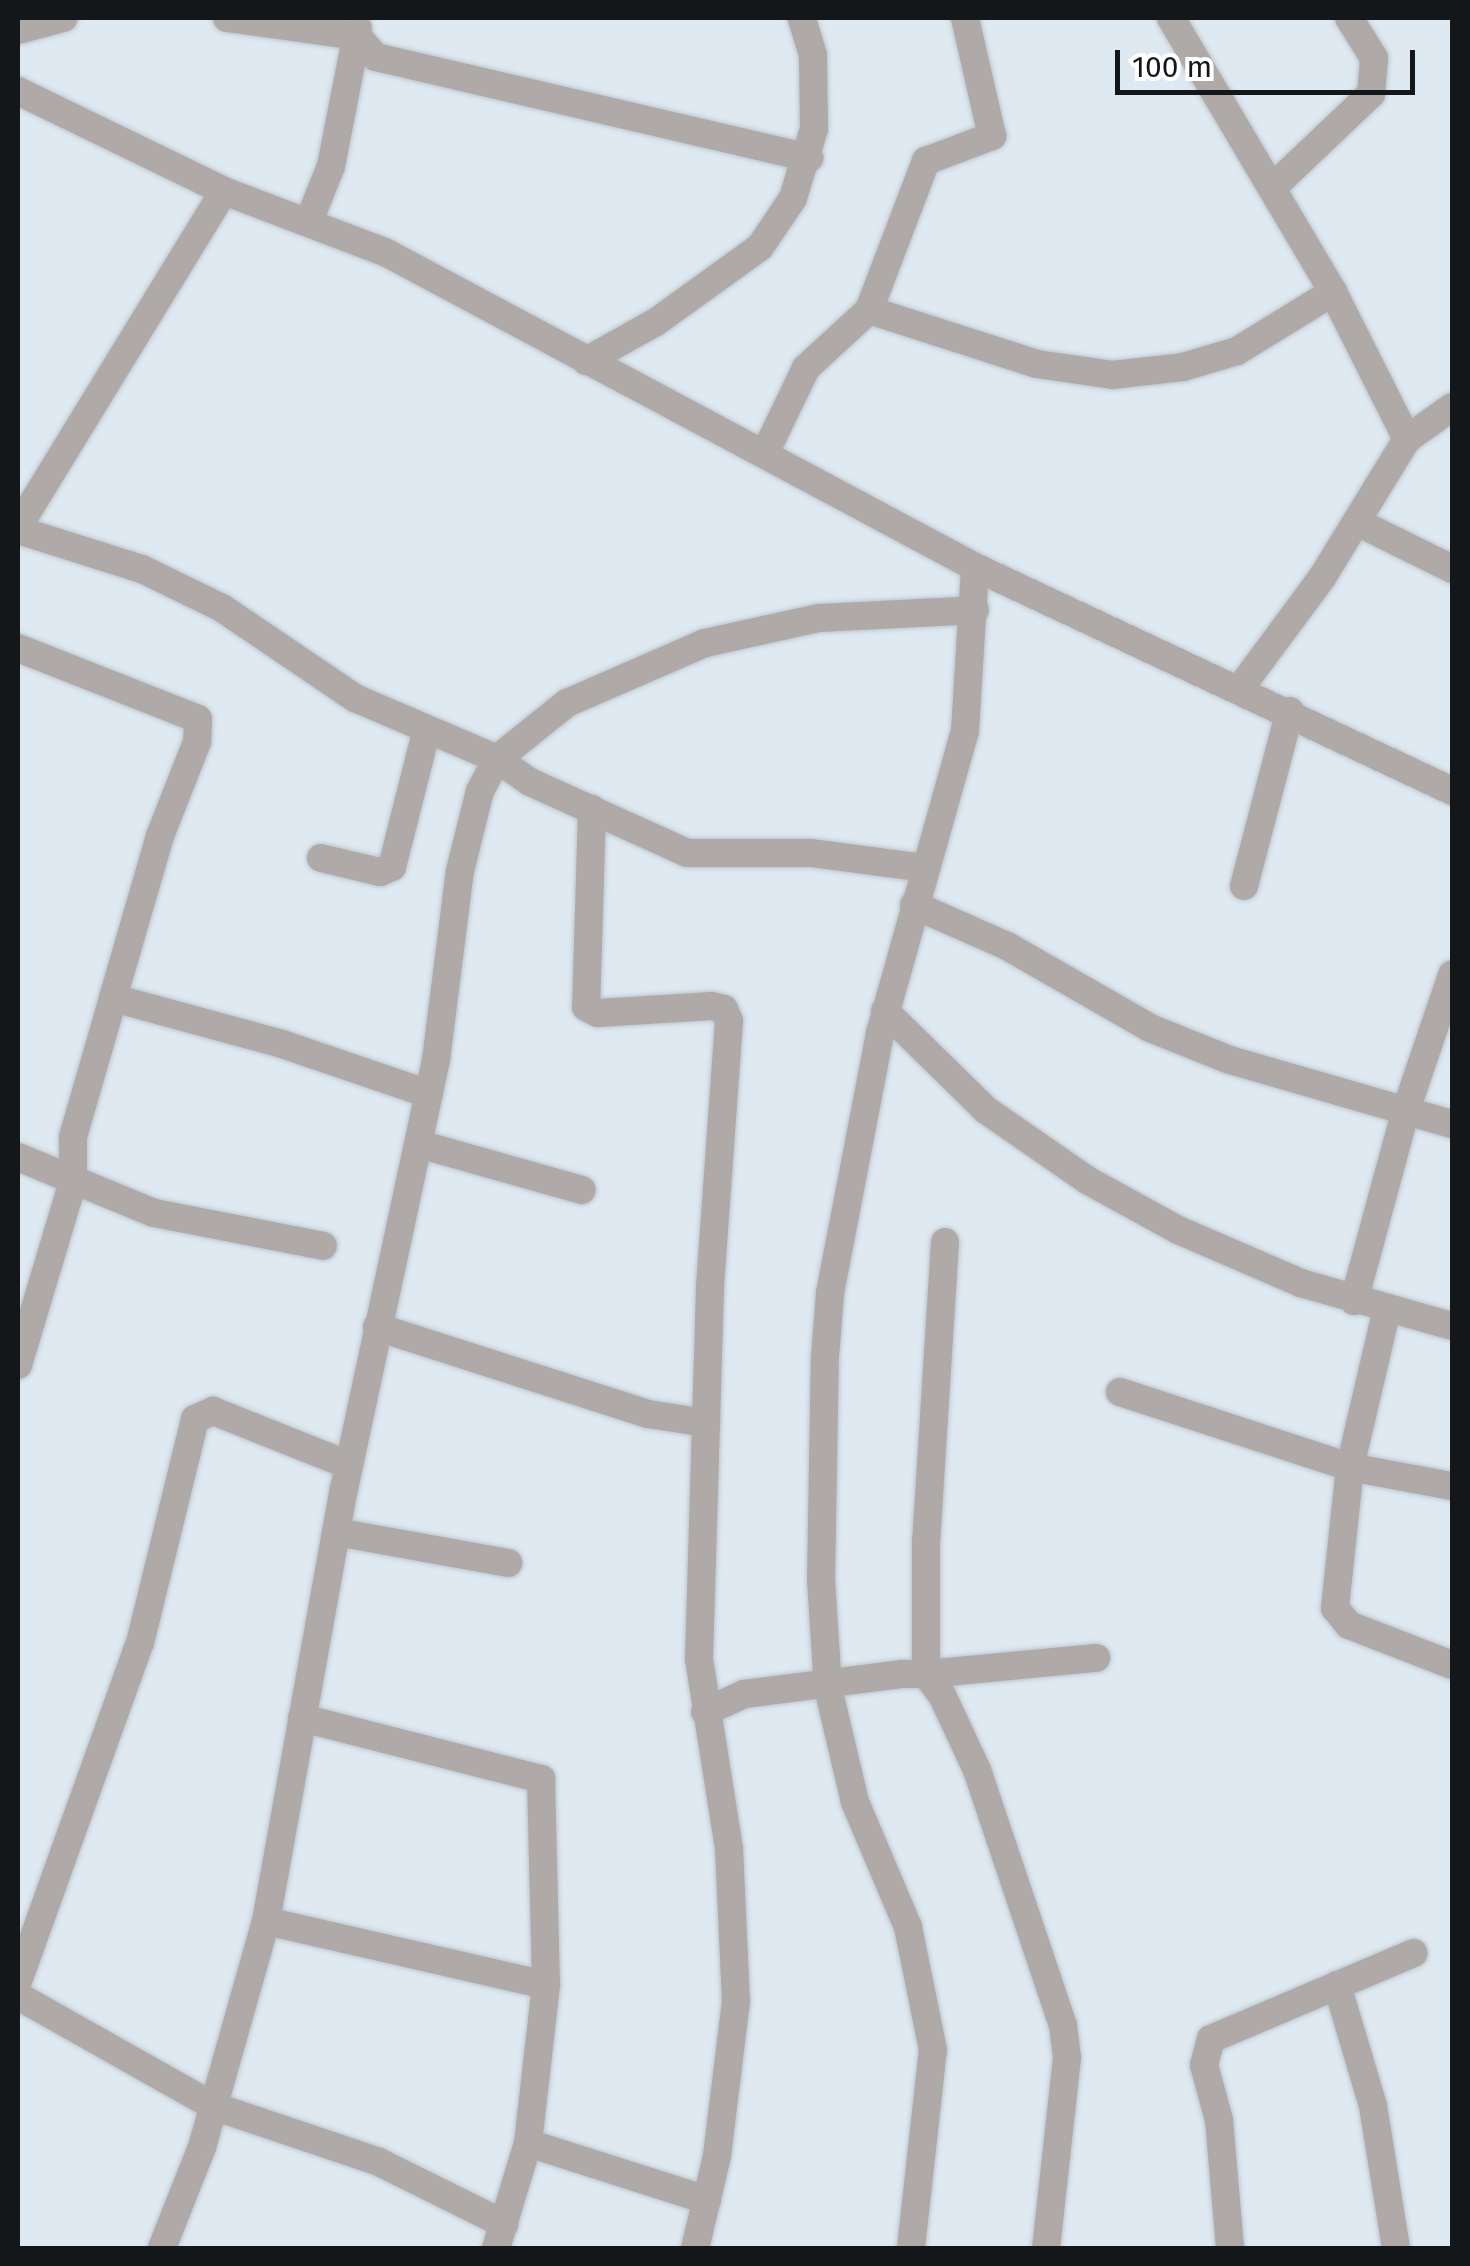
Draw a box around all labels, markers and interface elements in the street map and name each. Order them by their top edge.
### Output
scale bar [1120,30,1420,92]
text: 100 m [1132,49,1212,85]

